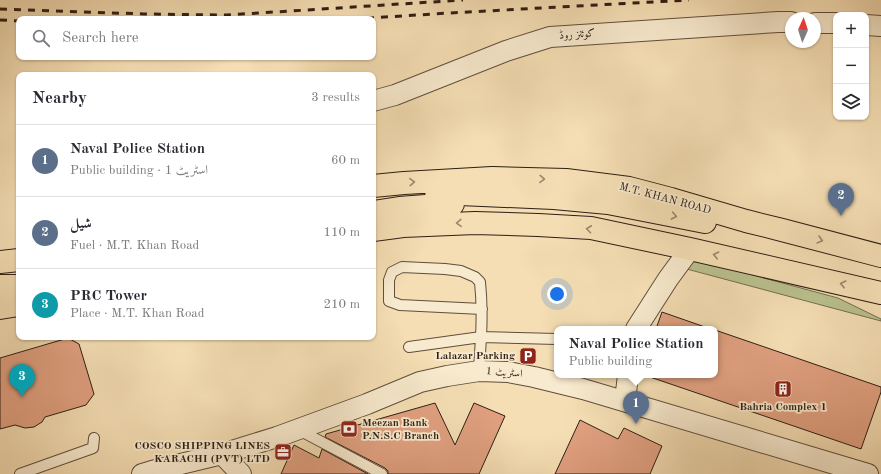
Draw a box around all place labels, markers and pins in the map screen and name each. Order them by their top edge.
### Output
pin: 2 [828,183,854,216]
parking icon: Lalazar Parking [518,346,538,366]
place label: Lalazar Parking [435,351,515,362]
pin: 3 [9,364,35,397]
building icon: Bahria Complex 1 [773,379,793,399]
pin: 1 [623,391,649,424]
place label: Bahria Complex 1 [739,402,827,413]
place label: Meezan Bank P.N.S.C Branch [362,418,439,442]
bank icon: Meezan Bank P.N.S.C Branch [339,419,359,439]
place label: COSCO SHIPPING LINES KARACHI (PVT) LTD [134,441,270,465]
office icon: COSCO SHIPPING LINES KARACHI (PVT) LTD [273,442,293,462]

